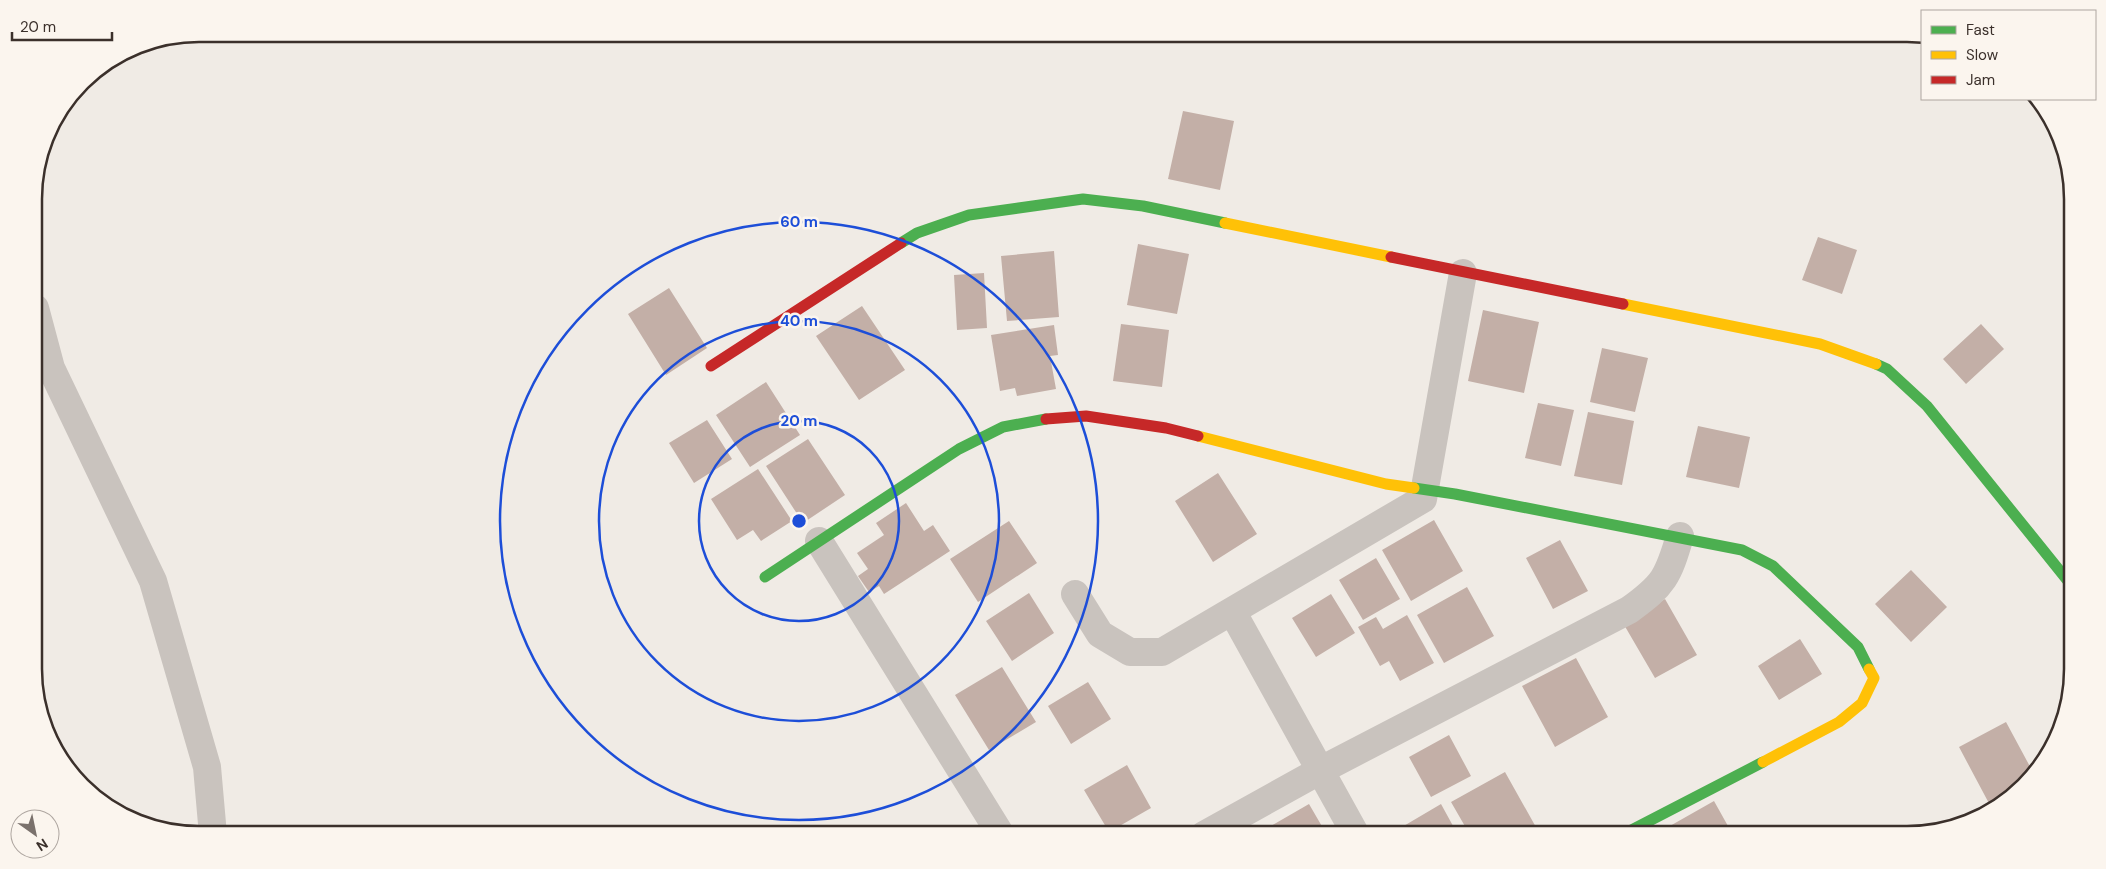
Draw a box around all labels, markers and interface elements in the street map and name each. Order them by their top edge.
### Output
scale bar [12,10,112,42]
legend [1921,10,2096,100]
text: 20 m [20,17,56,37]
text: Fast [1966,20,1995,40]
text: Slow [1966,45,1999,65]
text: Jam [1966,70,1995,90]
text: 60 m [780,212,818,232]
text: 40 m [780,311,818,331]
text: 20 m [781,411,817,431]
centre of rings [790,512,808,530]
north arrow [10,809,60,859]
text: N [33,835,51,855]

